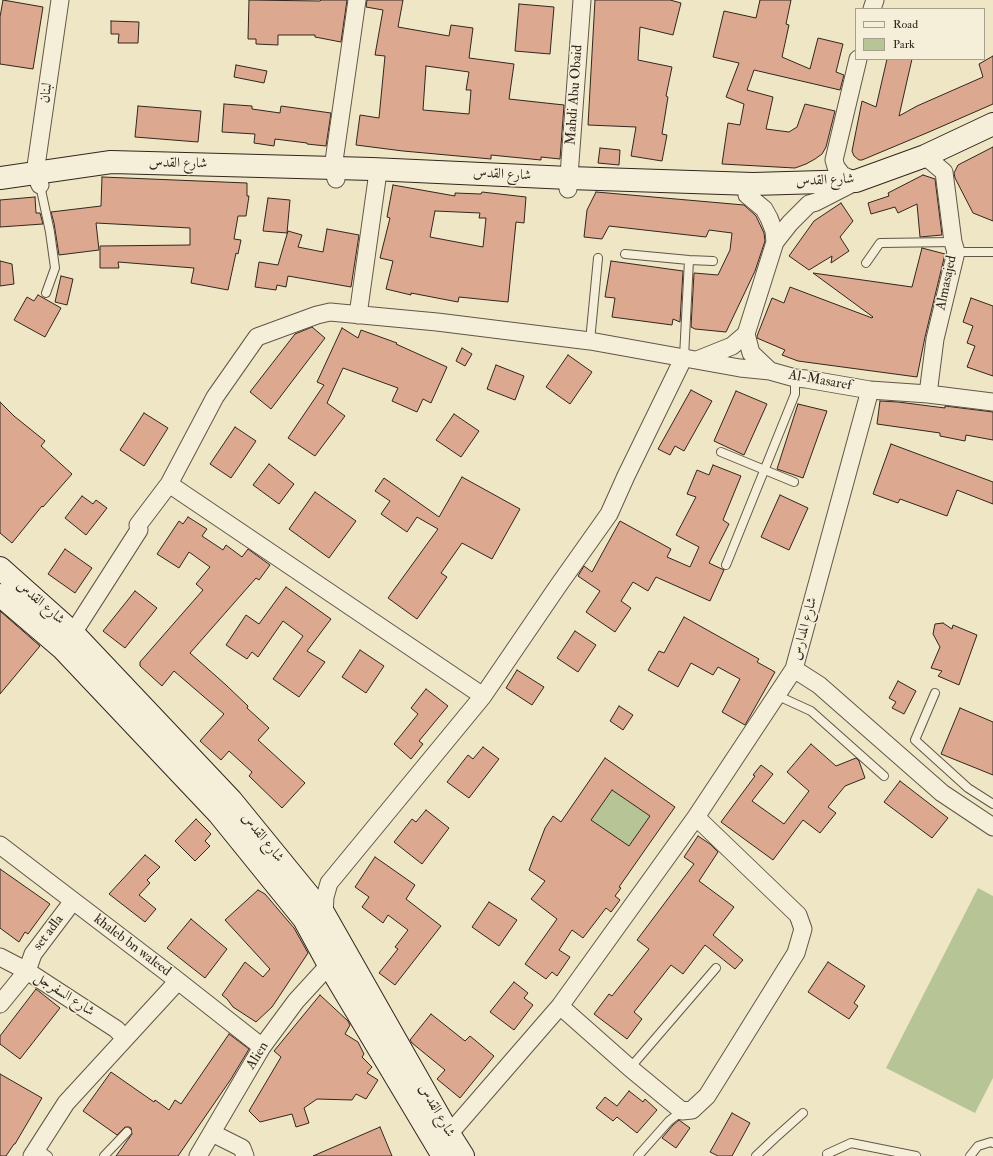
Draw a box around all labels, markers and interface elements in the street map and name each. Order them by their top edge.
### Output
legend [855,8,985,60]
text: Road [893,17,918,32]
text: Park [893,37,915,52]
street label: Mahdi Abu Obaid [563,44,587,146]
street label: لبنان [37,82,57,104]
street label: شارع القدس [149,155,207,173]
street label: شارع القدس [472,165,532,185]
street label: شارع القدس [795,171,855,191]
street label: Almasajed [933,254,961,312]
street label: Al-Masaref [787,367,853,395]
street label: شارع القدس [12,577,68,629]
street label: شارع المدارس [789,596,821,662]
street label: شارع القدس [237,810,287,866]
street label: khaleb bn waleed [90,911,174,981]
street label: set adla [30,912,68,954]
street label: شارع السفرجل [31,969,97,1021]
street label: Alien [243,1039,273,1073]
street label: شارع القدس [414,1081,458,1141]

